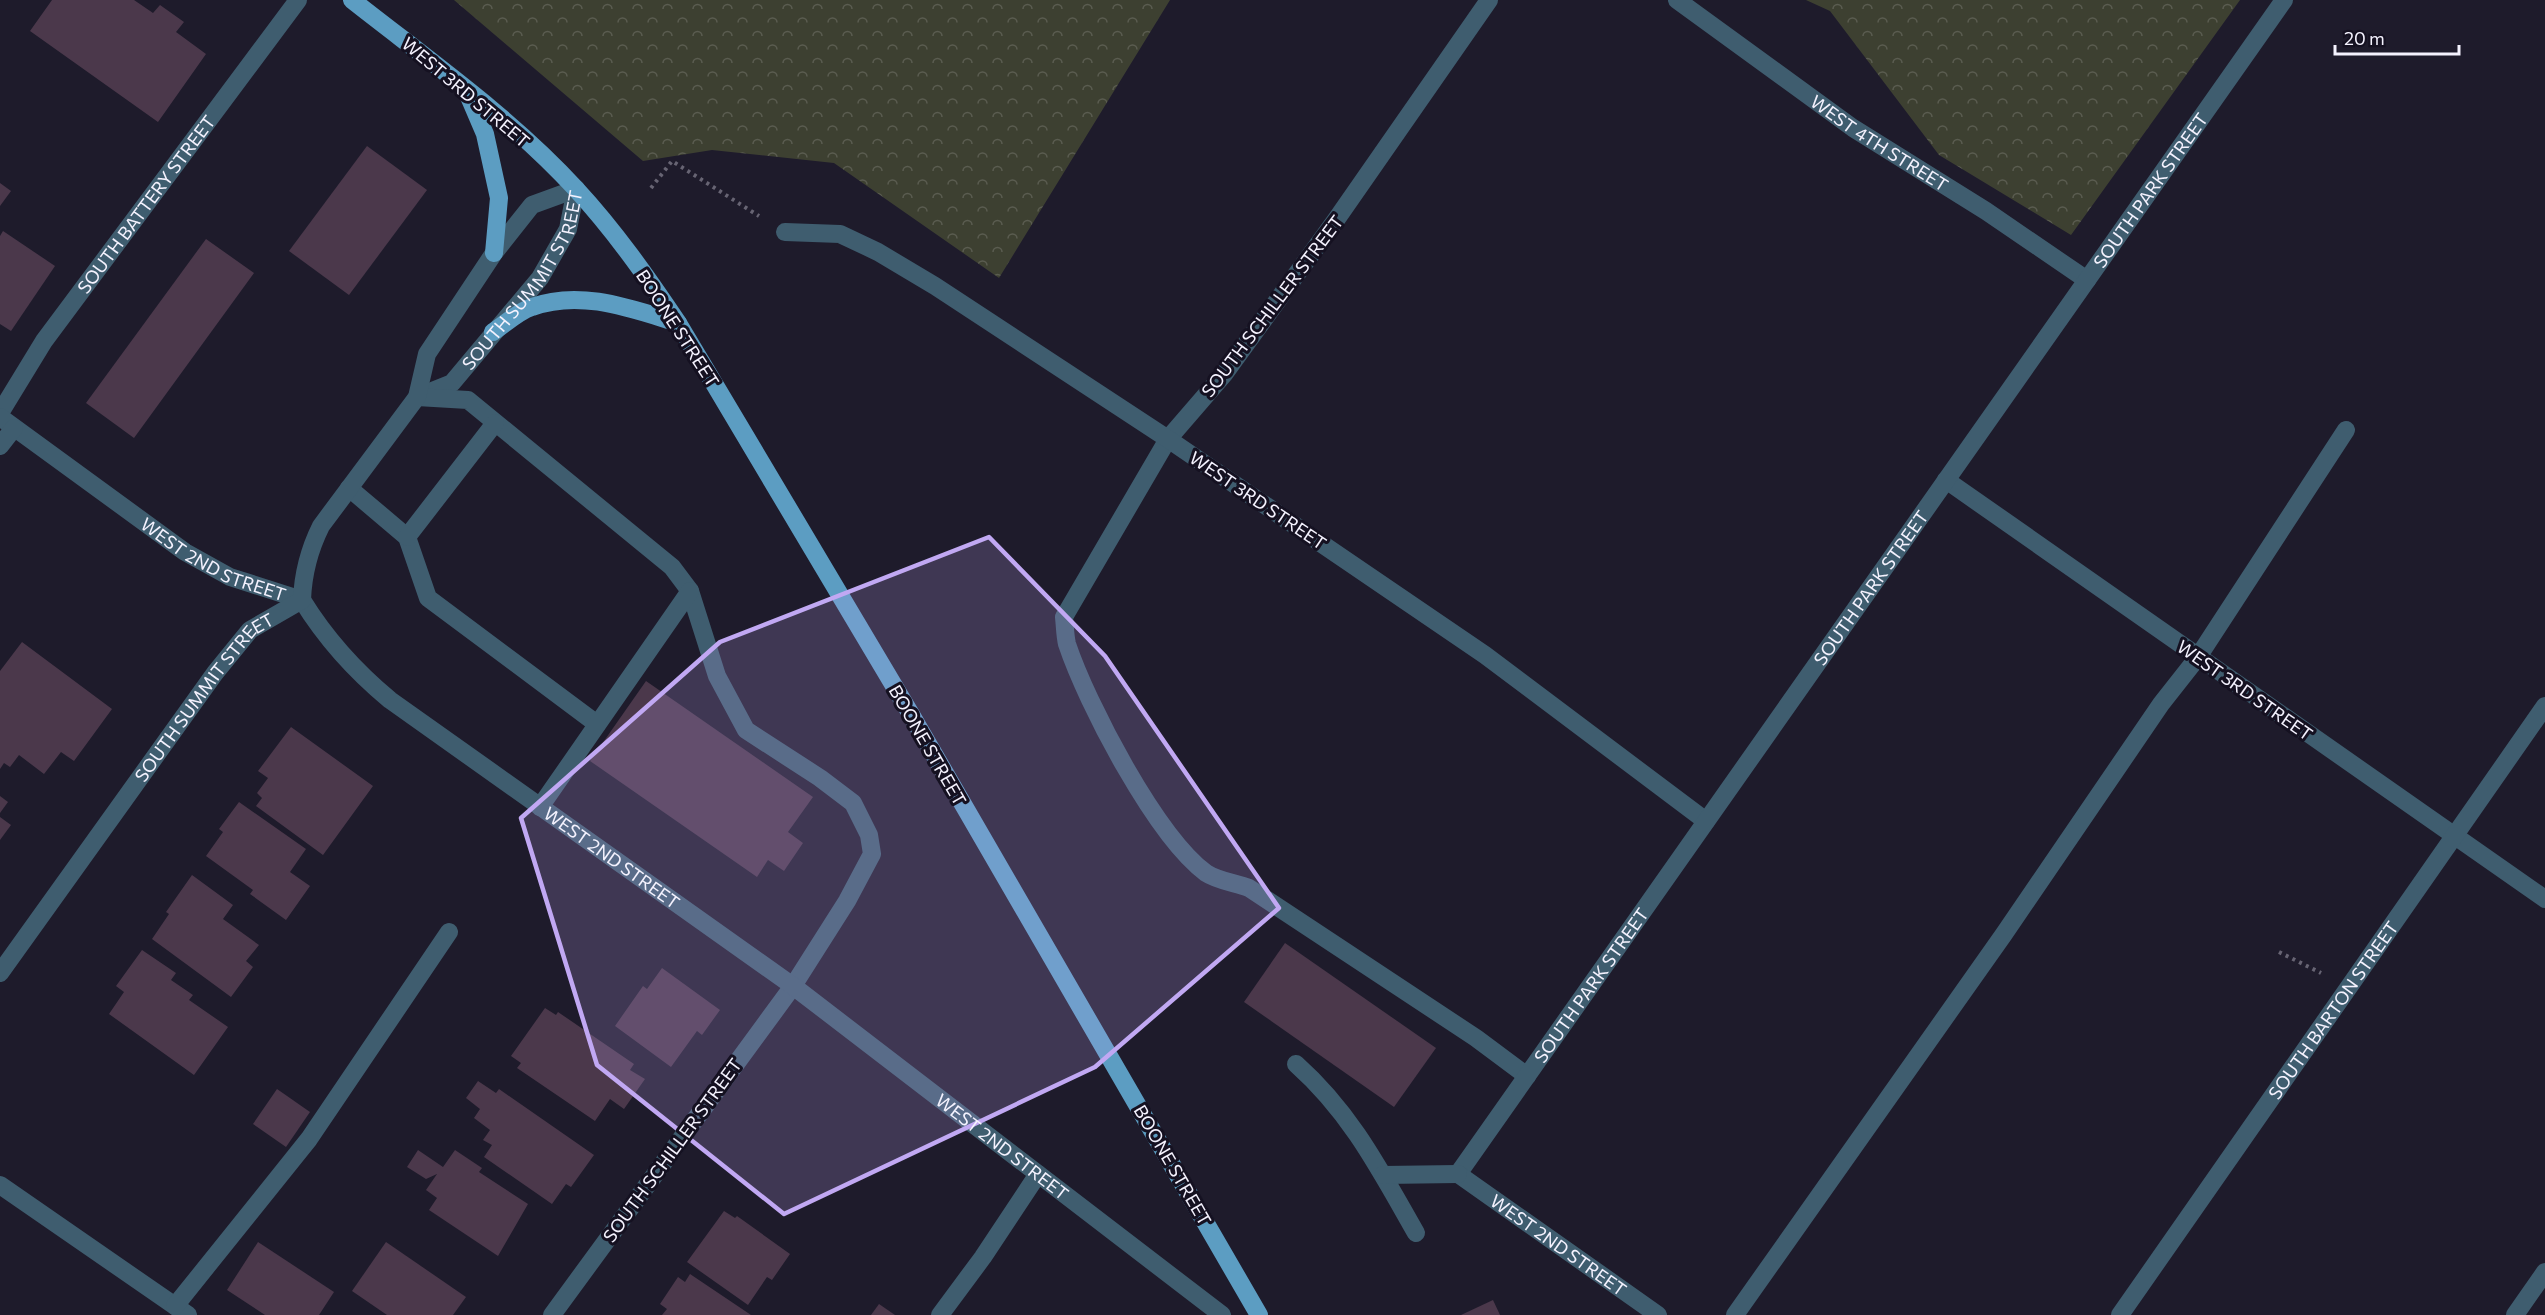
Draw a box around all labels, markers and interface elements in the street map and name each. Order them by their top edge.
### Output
scale bar [2335,18,2460,56]
text: 20 m [2344,27,2385,49]
street label: WEST 3RD STREET [398,32,534,152]
street label: WEST 4TH STREET [1806,90,1952,196]
street label: SOUTH PARK STREET [2088,108,2212,272]
street label: SOUTH BATTERY STREET [72,111,220,298]
street label: SOUTH SUMMIT STREET [457,188,586,374]
street label: SOUTH SCHILLER STREET [1196,211,1348,401]
street label: BOONE STREET [632,265,724,391]
street label: WEST 3RD STREET [1185,446,1331,554]
street label: SOUTH PARK STREET [1809,506,1933,669]
street label: WEST 2ND STREET [137,513,289,605]
street label: SOUTH SUMMIT STREET [130,608,277,786]
street label: WEST 3RD STREET [2173,635,2317,745]
street label: BOONE STREET [885,681,971,809]
street label: WEST 2ND STREET [540,802,684,913]
street label: SOUTH PARK STREET [1529,903,1653,1067]
street label: SOUTH BARTON STREET [2263,917,2403,1103]
street label: SOUTH SCHILLER STREET [598,1054,746,1246]
street label: WEST 2ND STREET [932,1089,1073,1205]
street label: BOONE STREET [1130,1101,1216,1229]
street label: WEST 2ND STREET [1486,1189,1631,1300]

